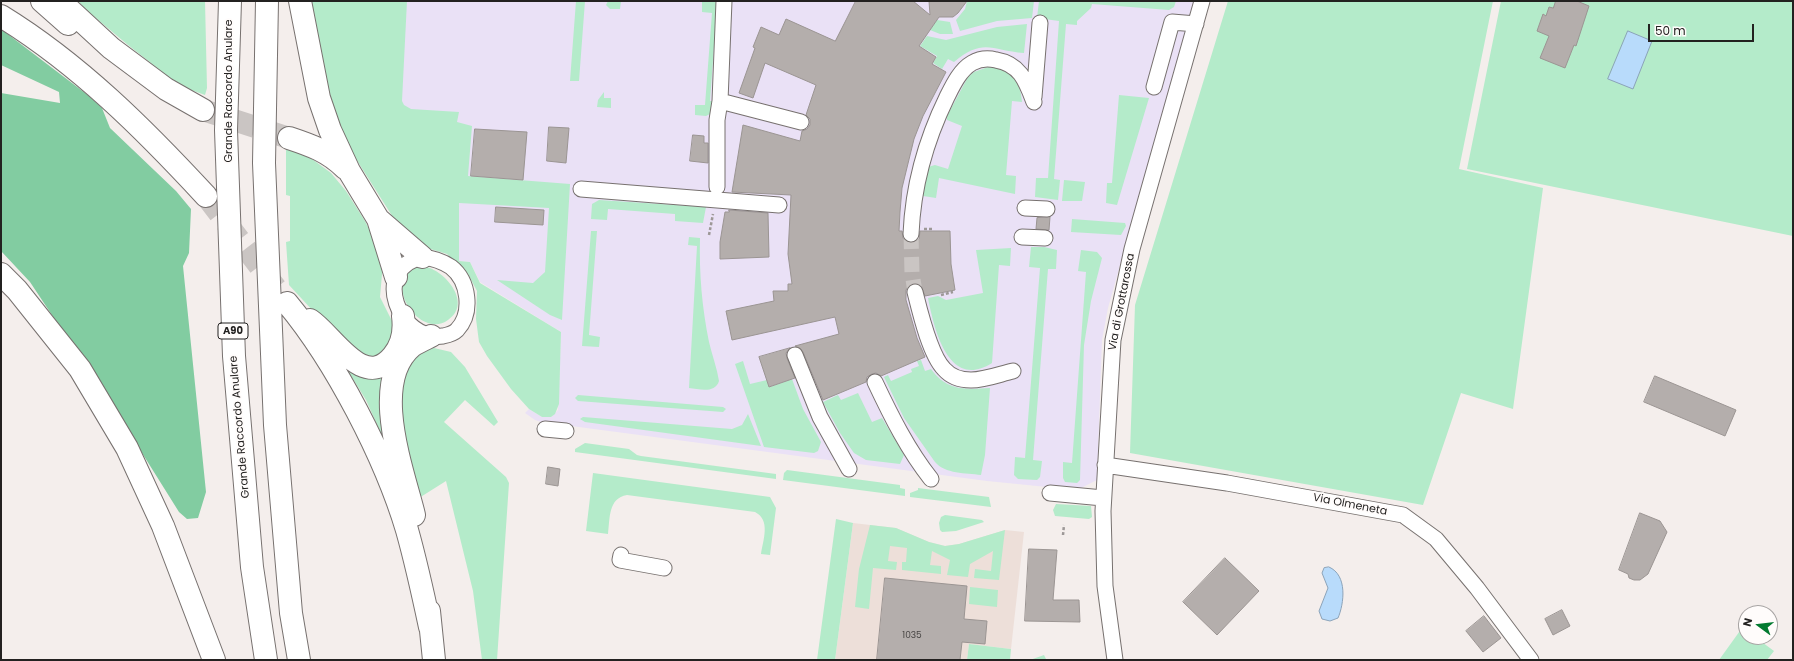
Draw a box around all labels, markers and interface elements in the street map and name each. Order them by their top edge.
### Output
scale bar [1650,16,1756,42]
street label: Grande Raccordo Anulare [222,20,236,162]
text: 50 m [1655,22,1686,39]
street label: Via di Grottarossa [1106,252,1138,352]
road number: A90 [218,323,248,339]
street label: Grande Raccordo Anulare [227,355,253,499]
street label: Via Olmeneta [1312,491,1388,519]
north arrow [1738,605,1778,645]
text: N [1739,616,1756,628]
house number: 1035 [902,631,922,641]

